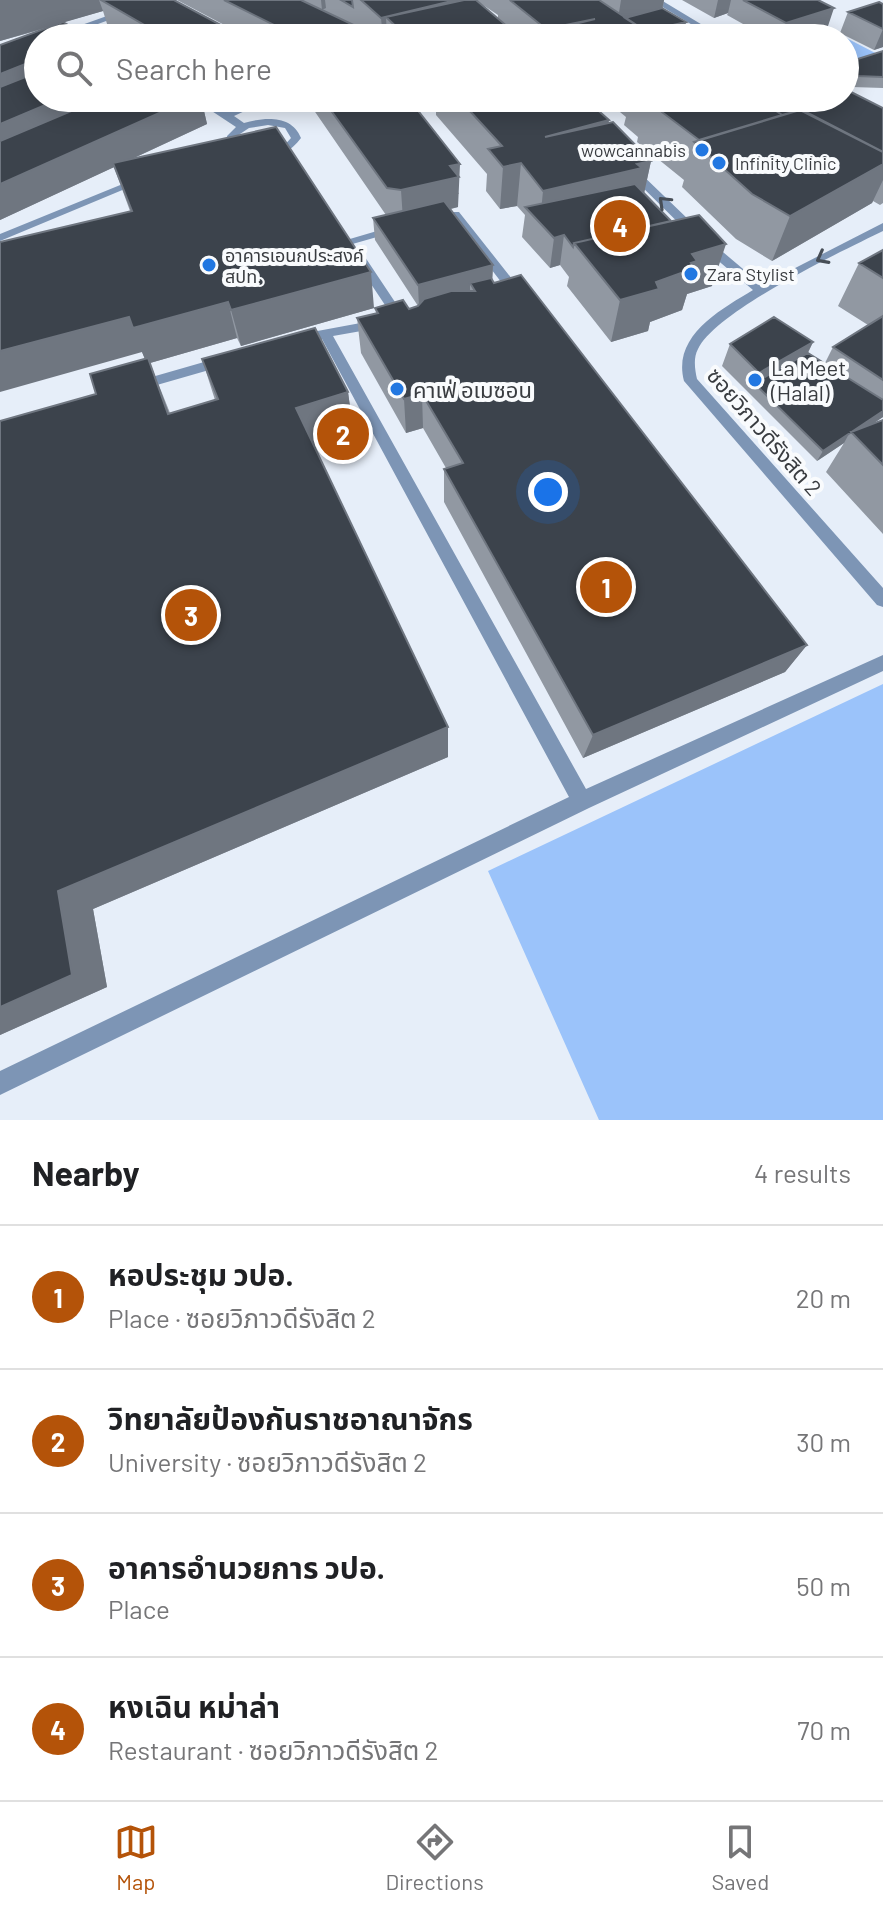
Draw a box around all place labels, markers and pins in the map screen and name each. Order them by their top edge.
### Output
place label: wowcannabis [581,139,686,161]
marker: wowcannabis [693,141,711,159]
place label: Infinity Clinic [735,152,836,174]
marker: Infinity Clinic [710,154,728,172]
pin: 4 [594,196,646,256]
place label: อาคารเอนกประสงค์ สปท. [225,244,364,287]
marker: อาคารเอนกประสงค์ สปท. [200,256,218,274]
place label: Zara Stylist [707,263,795,285]
marker: Zara Stylist [682,265,700,283]
place label: La Meet (Halal) [770,354,846,405]
marker: La Meet (Halal) [746,371,764,389]
place label: คาเฟ่ อเมซอน [413,376,532,402]
marker: คาเฟ่ อเมซอน [388,380,406,398]
pin: 2 [317,404,369,464]
pin: 1 [580,557,632,617]
pin: 3 [165,585,217,645]

